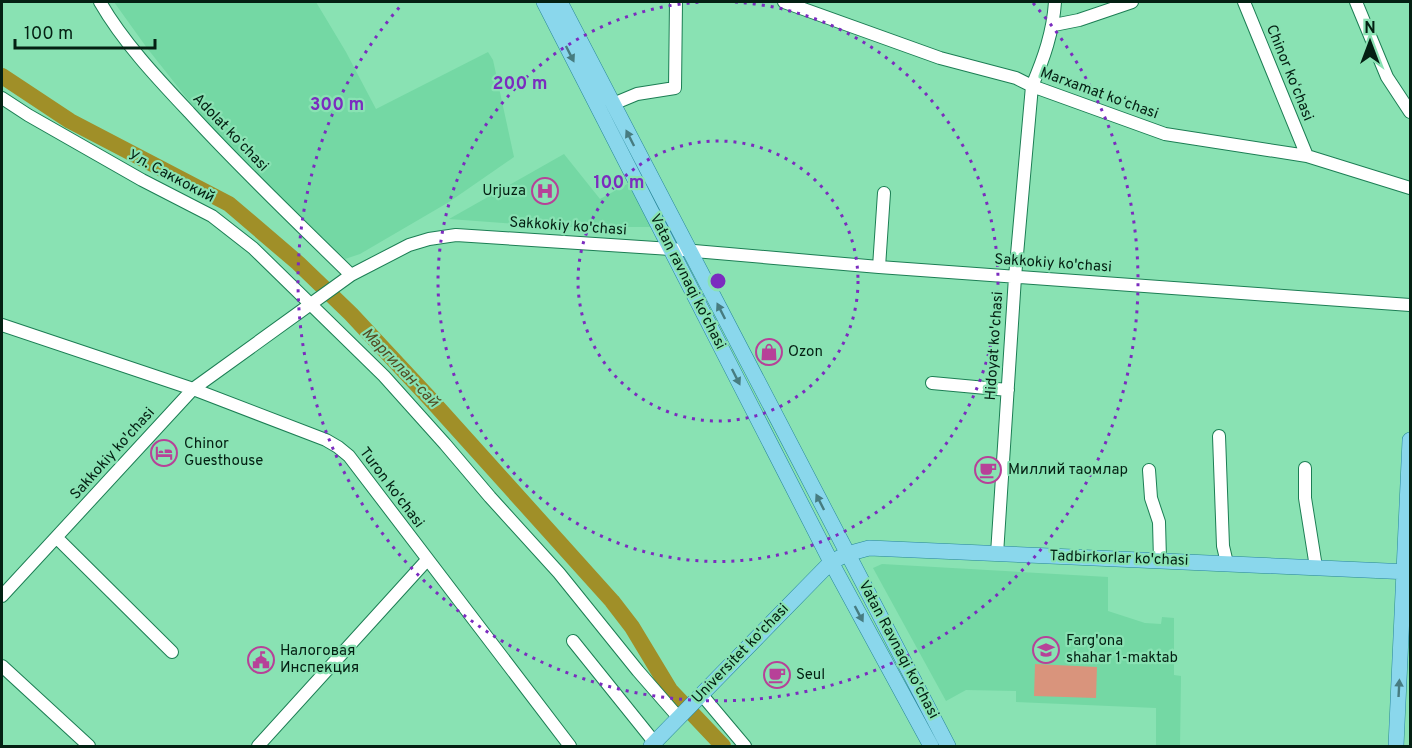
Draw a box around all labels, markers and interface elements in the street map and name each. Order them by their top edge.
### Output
scale bar [15,12,154,50]
north arrow [1340,12,1400,72]
text: N [1364,19,1376,39]
street label: Chinor koʻchasi [1261,22,1317,124]
text: 100 m [24,23,73,46]
one-way arrow [565,45,575,62]
street label: Marxamat koʻchasi [1037,64,1161,124]
text: 200 m [492,73,548,96]
street label: Adolat koʻchasi [188,90,272,176]
text: 300 m [310,94,364,117]
one-way arrow [625,129,635,146]
street label: Ул. Саккокий [124,146,218,208]
text: 100 m [593,172,645,195]
hospital icon: Urjuza [530,176,560,206]
place label: Urjuza [482,182,526,201]
street label: Vatan ravnaqi ko'chasi [645,211,729,353]
street label: Sakkokiy ko'chasi [509,213,627,241]
street label: Sakkokiy ko'chasi [994,250,1112,278]
centre of rings [708,271,728,291]
street label: Hidoyat ko'chasi [982,291,1008,401]
one-way arrow [716,302,725,319]
water label: Маргилан-сай [357,324,444,413]
shop icon: Ozon [754,337,784,367]
place label: Ozon [788,343,823,362]
one-way arrow [731,368,741,385]
street label: Sakkokiy ko'chasi [67,404,159,504]
place label: Chinor Guesthouse [184,435,263,471]
hotel icon: Chinor Guesthouse [149,438,179,468]
street label: Turon ko'chasi [354,444,428,532]
cafe icon: Миллий таомлар [973,455,1003,485]
place label: Миллий таомлар [1008,461,1128,480]
one-way arrow [815,494,825,511]
street label: Tadbirkorlar ko'chasi [1049,547,1189,571]
street label: Vatan Ravnaqi ko'chasi [854,578,942,722]
street label: Universitet ko'chasi [689,600,793,708]
one-way arrow [854,605,864,622]
place label: Farg'ona shahar 1-maktab [1066,632,1178,668]
school or university icon: Farg'ona shahar 1-maktab [1031,635,1061,665]
place label: Налоговая Инспекция [280,642,359,678]
public building icon: Налоговая Инспекция [246,645,276,675]
cafe icon: Seul [762,660,792,690]
place label: Seul [796,666,825,685]
one-way arrow [1395,679,1404,698]

